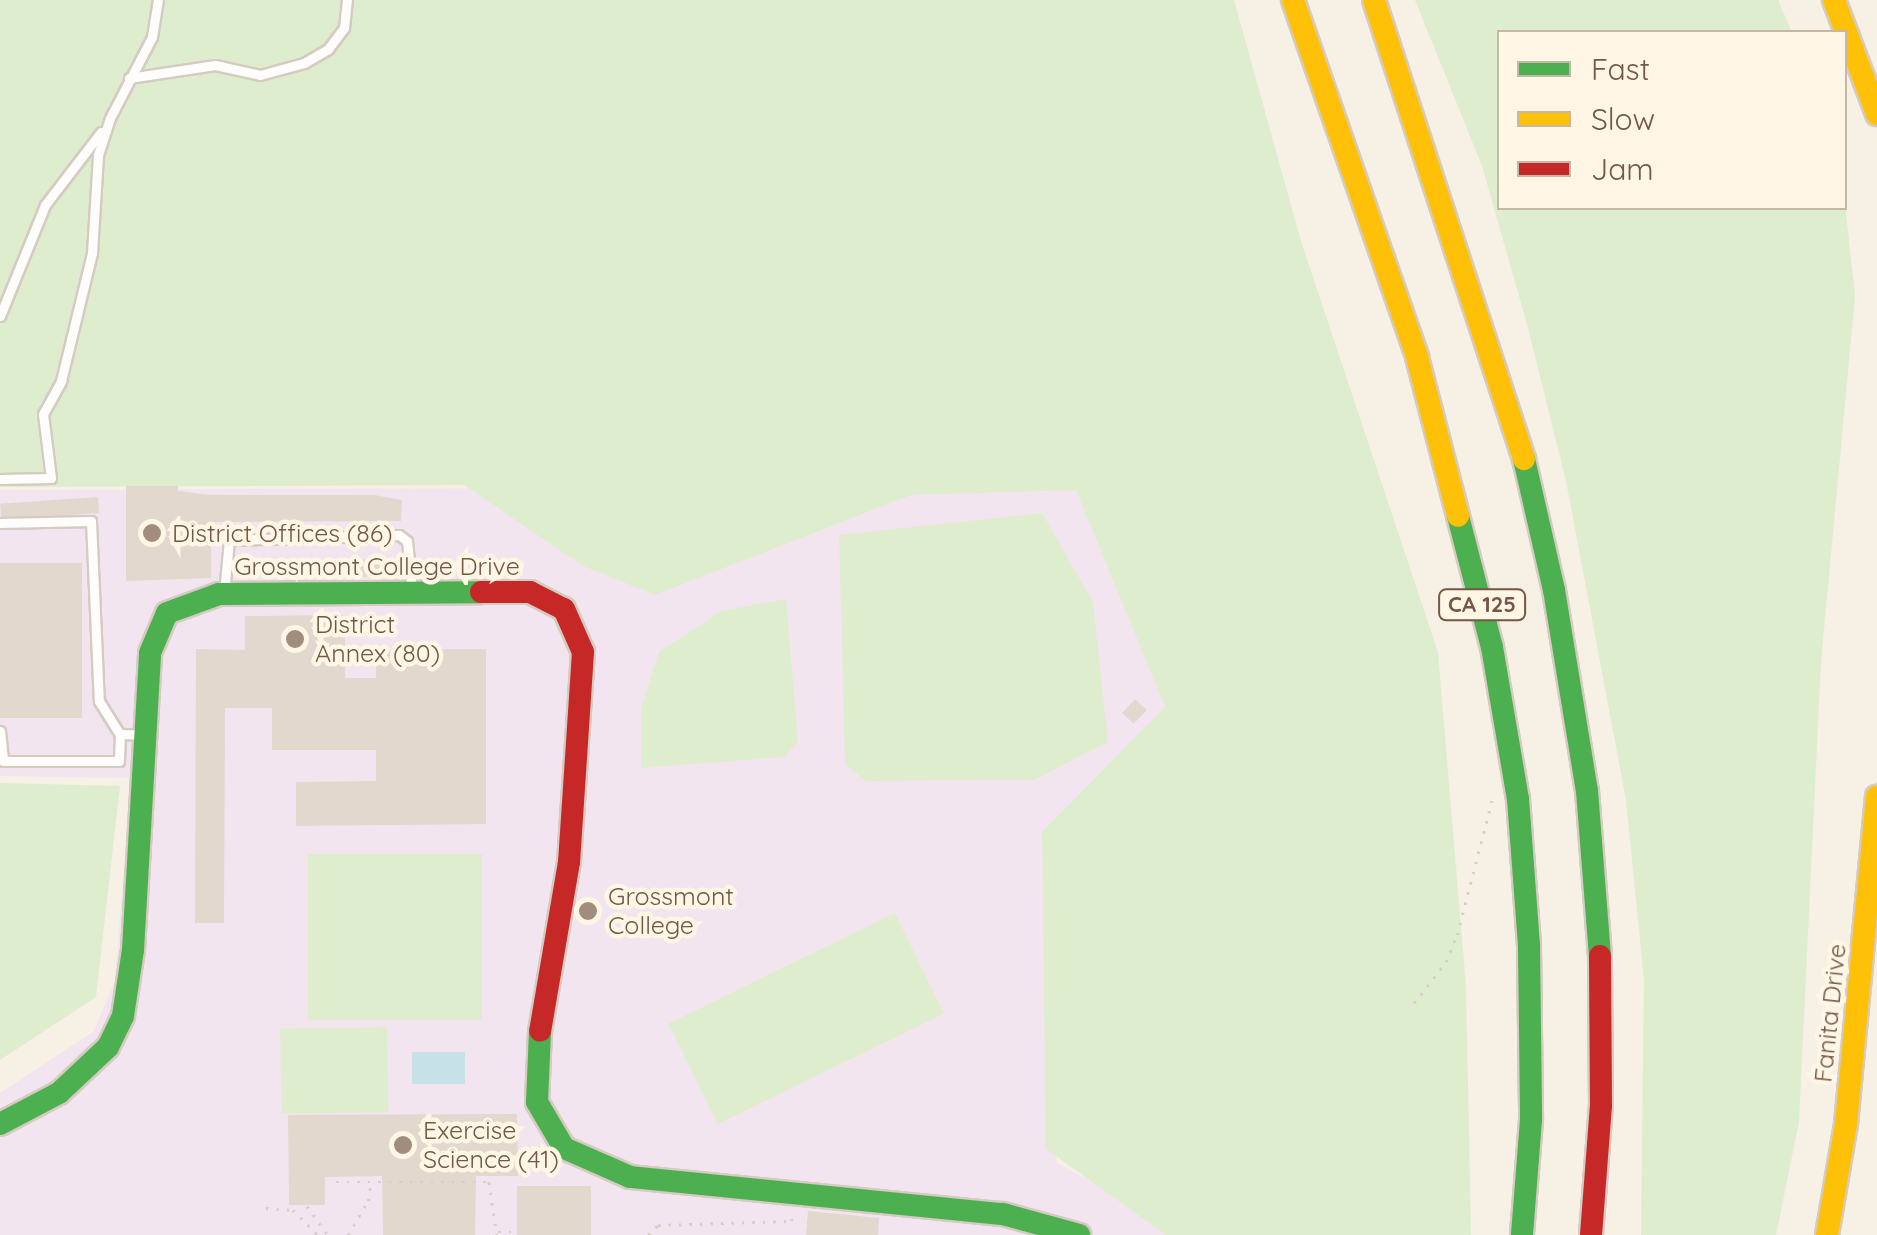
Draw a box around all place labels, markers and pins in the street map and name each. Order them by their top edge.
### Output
place label: District Offices (86) [172,518,392,548]
marker: District Offices (86) [141,522,163,544]
place label: District Annex (80) [315,610,440,669]
marker: District Annex (80) [284,628,306,650]
place label: Grossmont College [608,882,734,941]
marker: Grossmont College [577,900,599,922]
place label: Exercise Science (41) [423,1116,559,1175]
marker: Exercise Science (41) [392,1134,414,1156]

